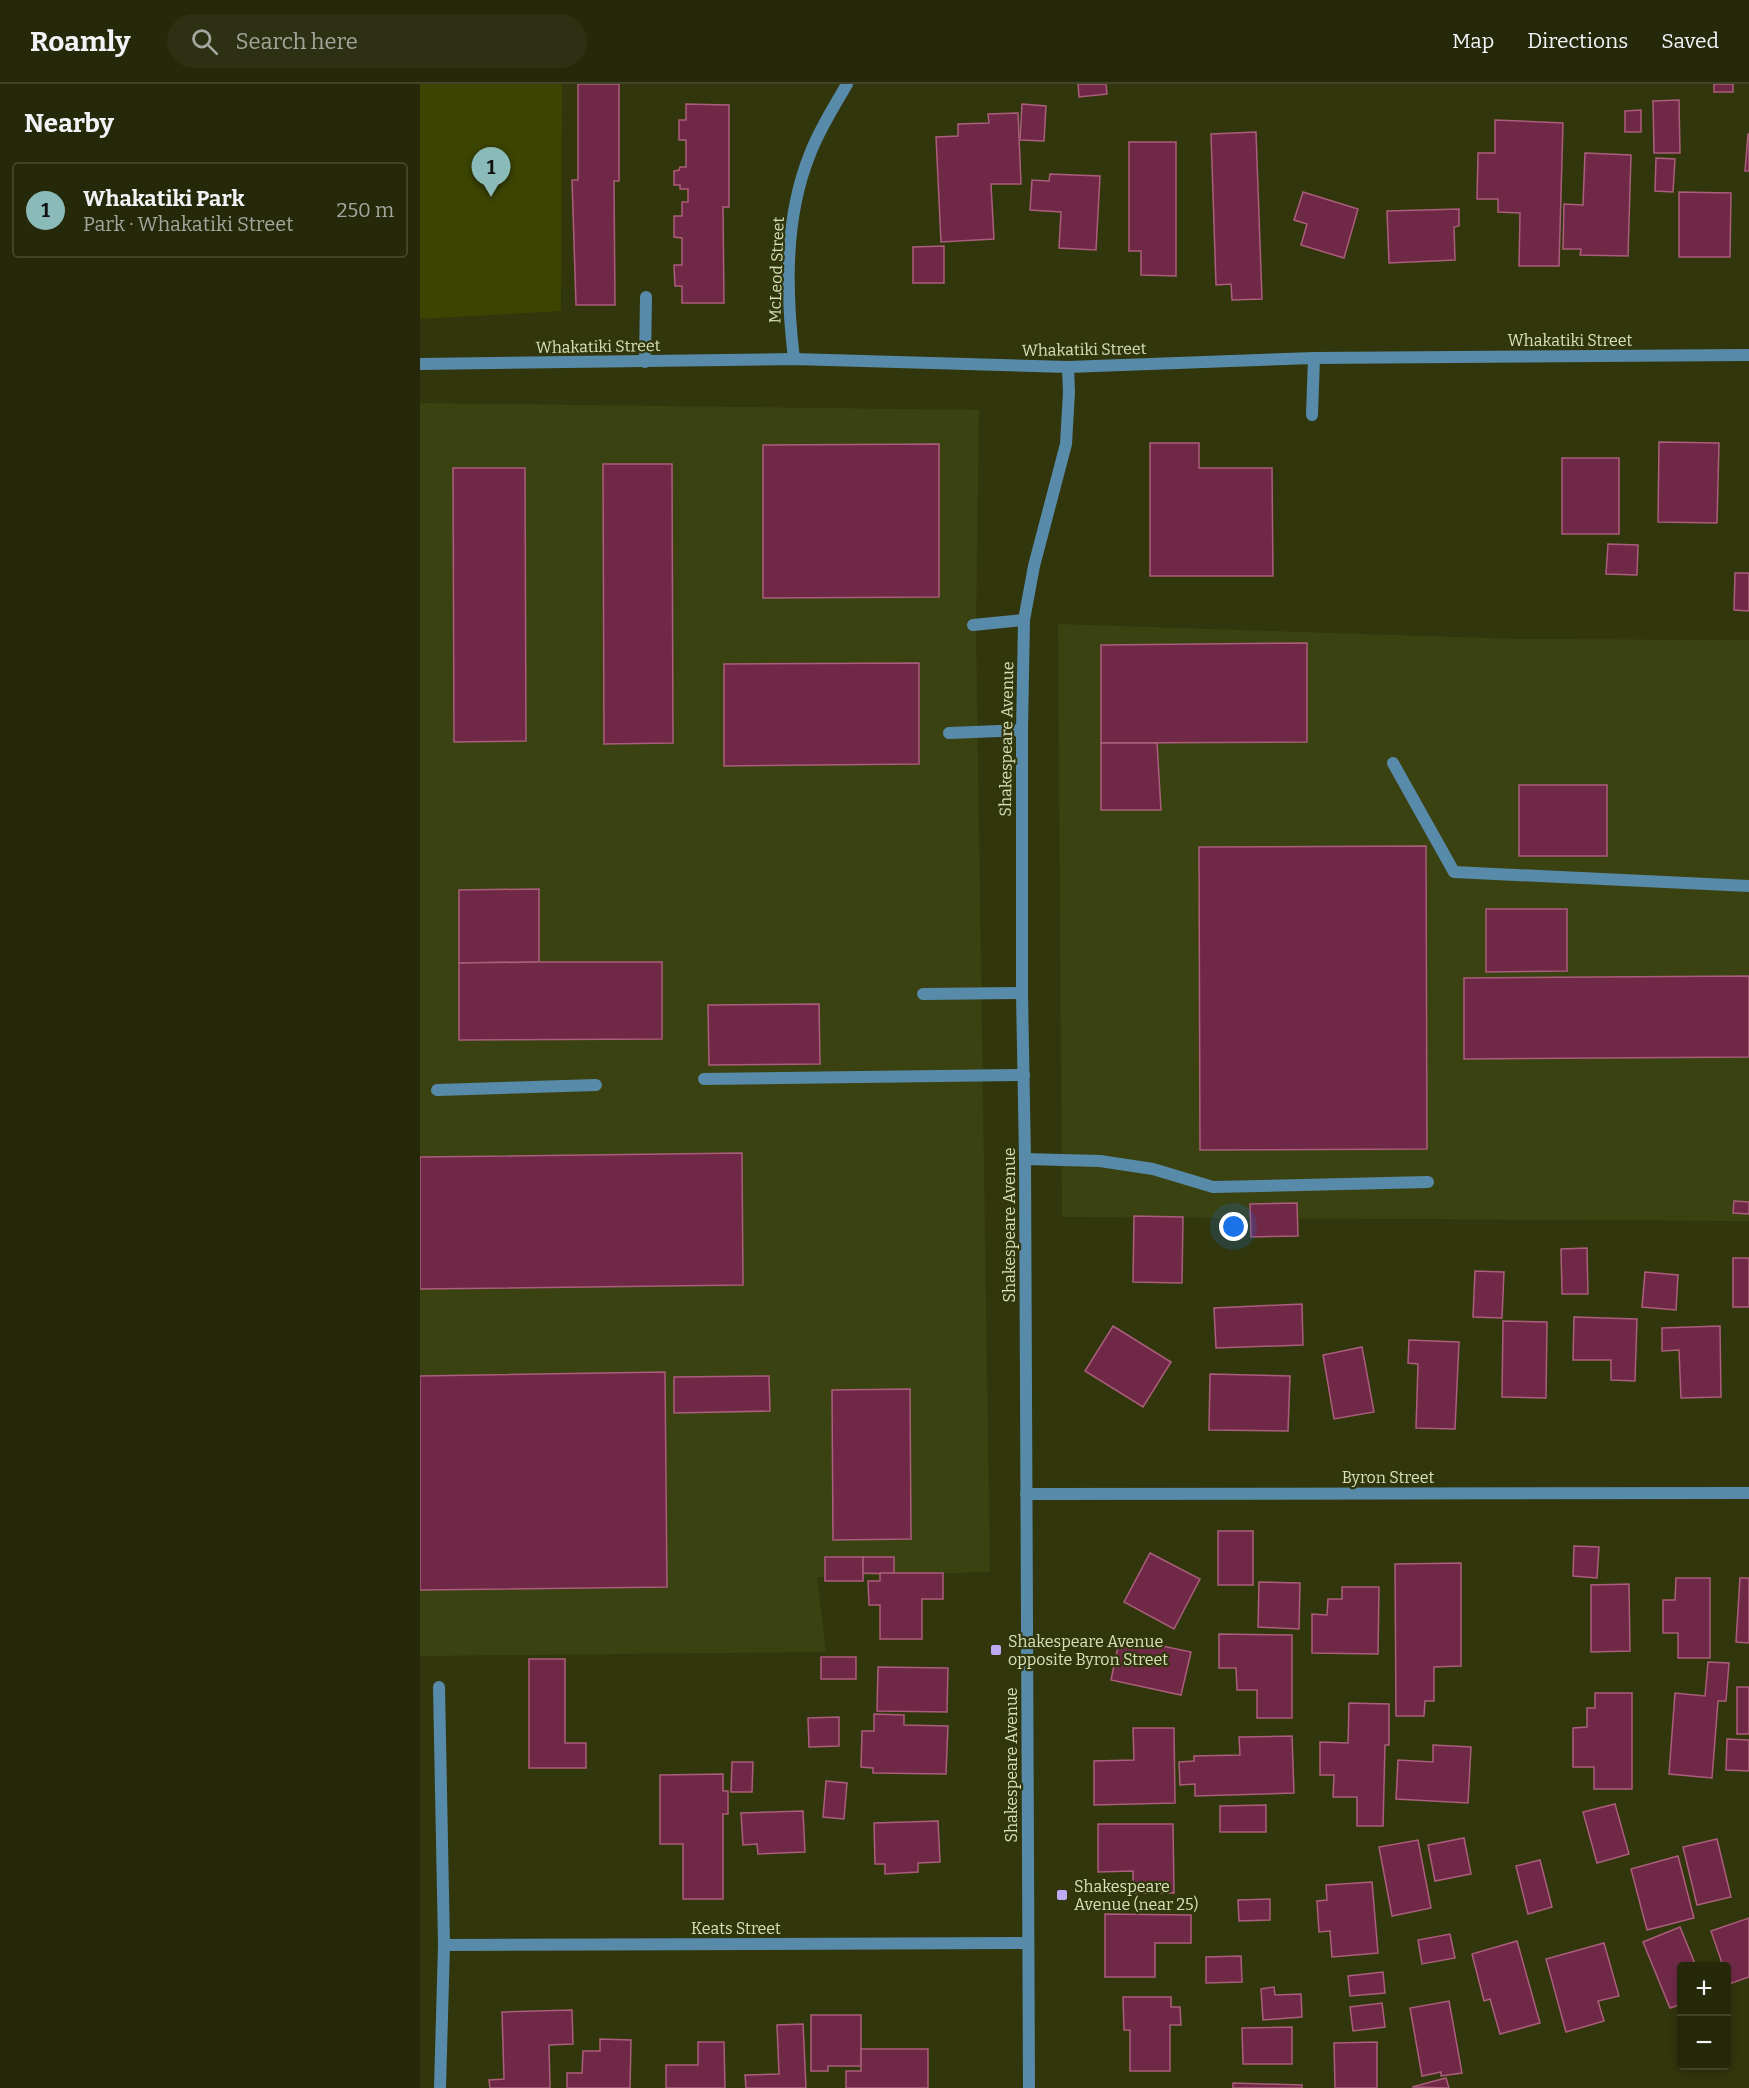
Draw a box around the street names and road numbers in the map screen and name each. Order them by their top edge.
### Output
street label: McLeod Street [765,216,788,324]
street label: Whakatiki Street [1508,331,1633,350]
street label: Whakatiki Street [535,336,661,357]
street label: Whakatiki Street [1021,339,1147,360]
street label: Shakespeare Avenue [996,661,1017,817]
street label: Shakespeare Avenue [1000,1147,1019,1303]
street label: Byron Street [1342,1468,1435,1487]
street label: Shakespeare Avenue [1002,1687,1021,1843]
street label: Keats Street [691,1919,781,1938]

